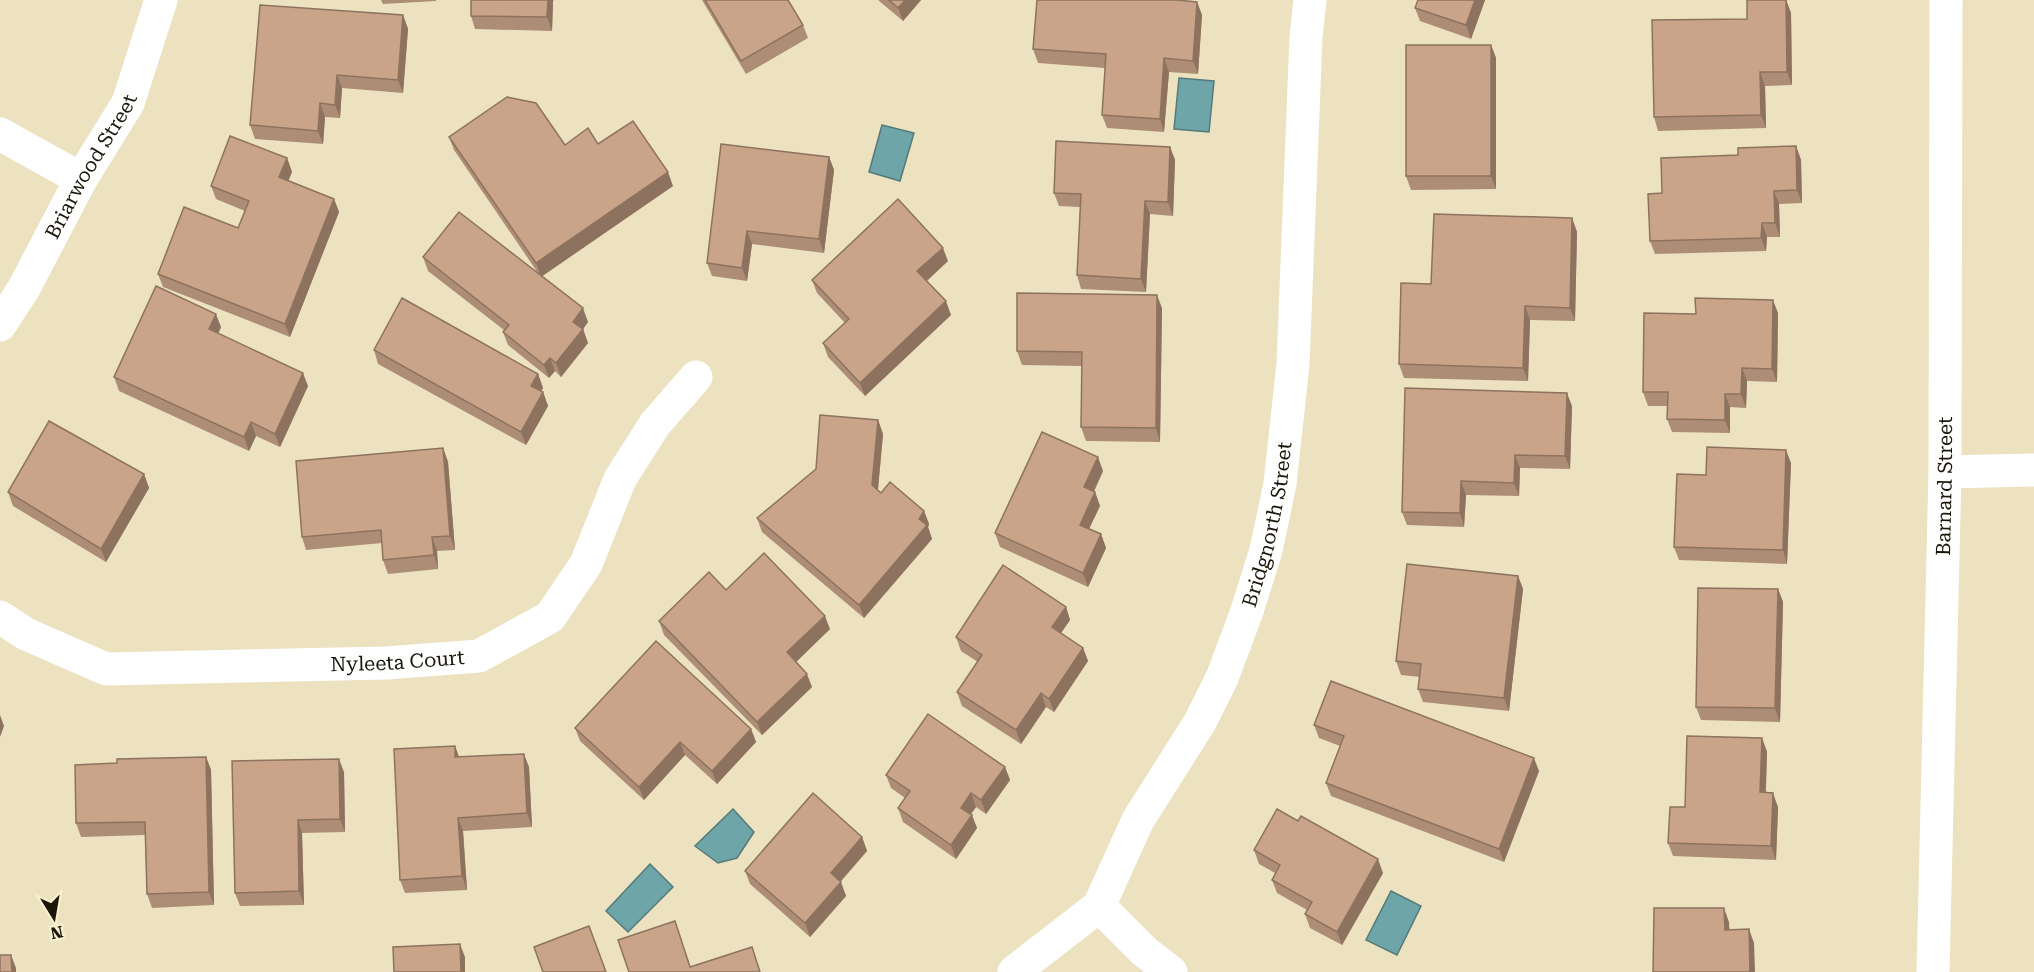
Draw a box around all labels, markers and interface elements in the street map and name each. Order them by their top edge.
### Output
street label: Briarwood Street [40,91,142,243]
street label: Barnard Street [1931,416,1957,556]
street label: Bridgnorth Street [1237,440,1297,610]
street label: Nyleeta Court [330,645,466,676]
north arrow [24,888,84,948]
text: N [49,922,65,943]

